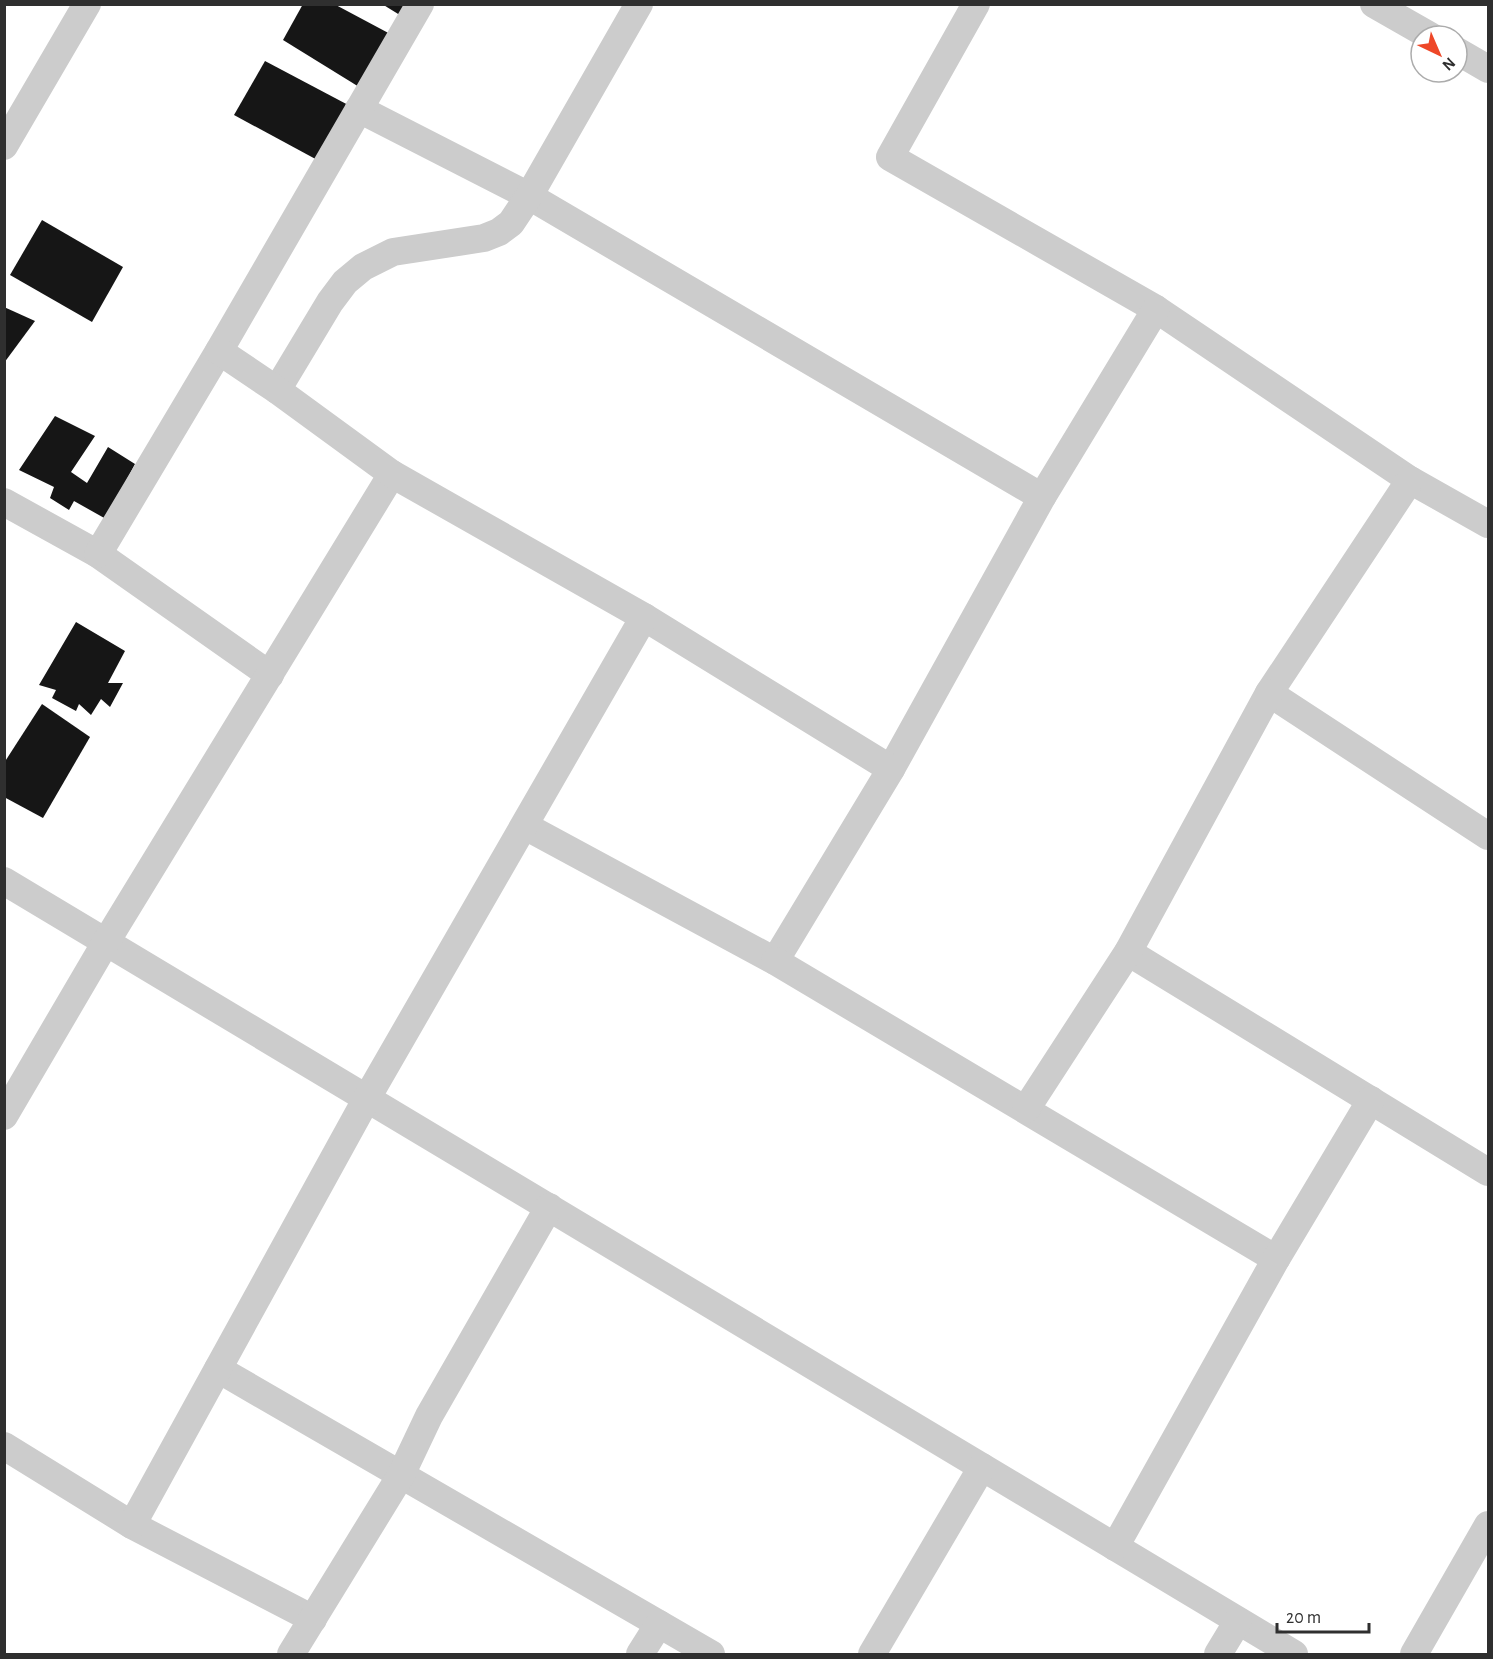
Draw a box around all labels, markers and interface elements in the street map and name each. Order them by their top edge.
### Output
north arrow [1409,24,1469,84]
text: N [1439,54,1458,74]
scale bar [1277,1596,1368,1634]
text: 20 m [1286,1609,1321,1627]

